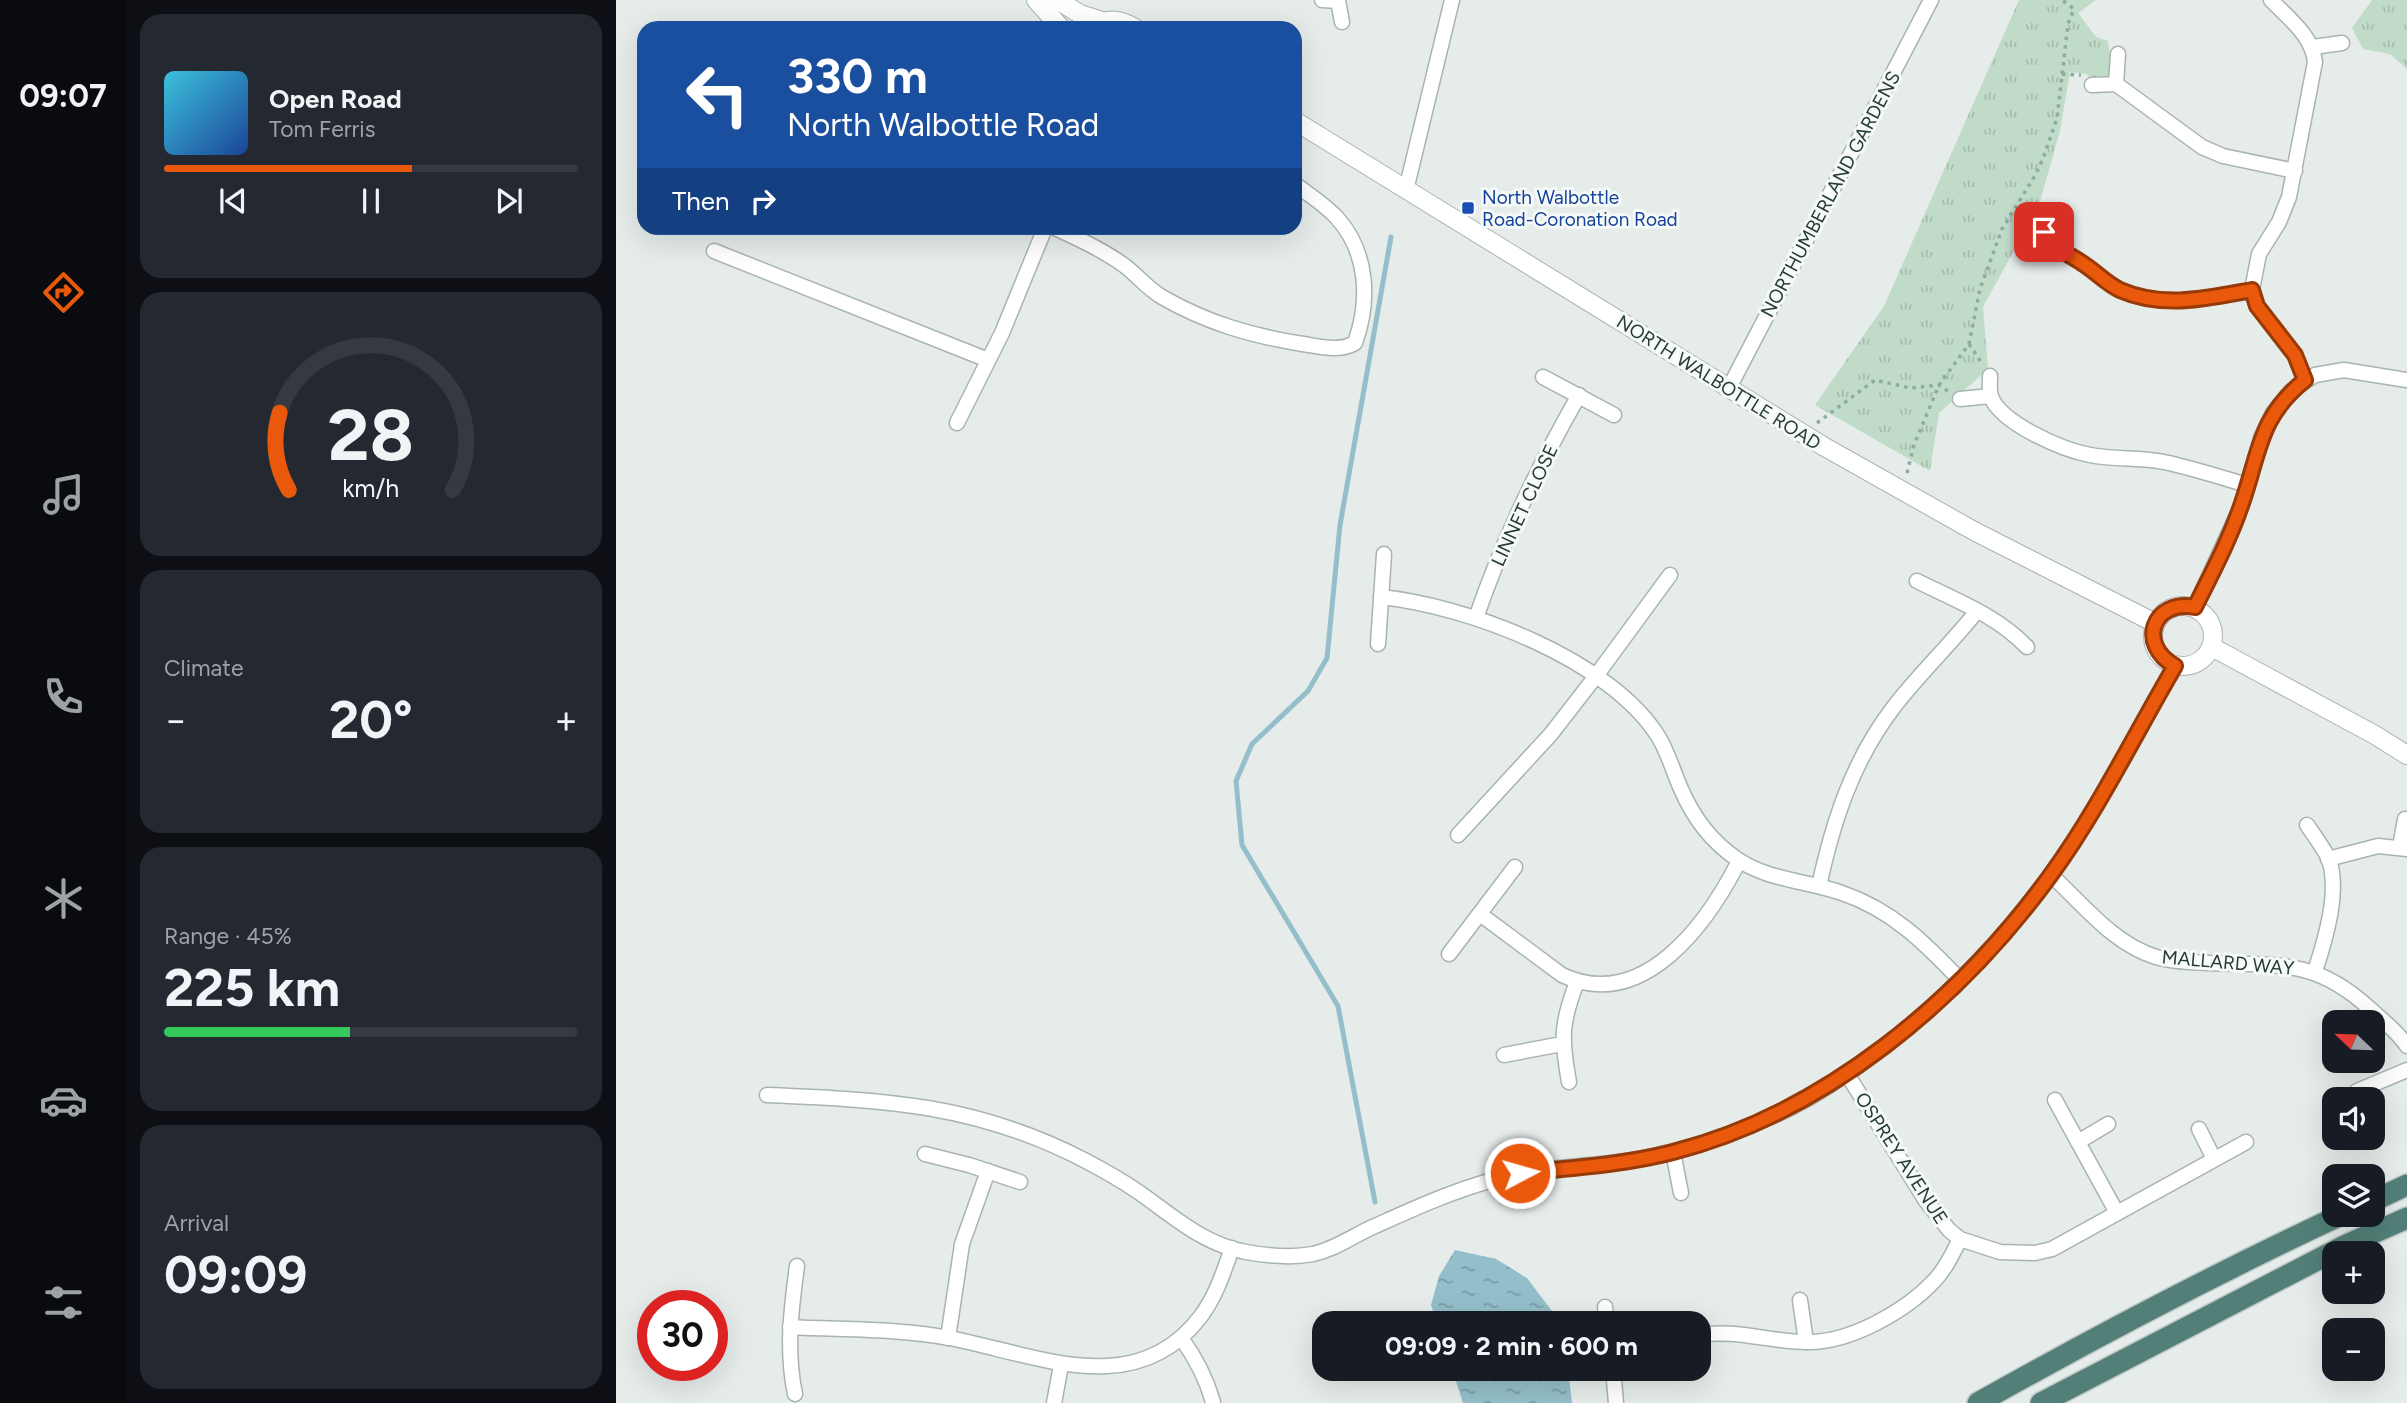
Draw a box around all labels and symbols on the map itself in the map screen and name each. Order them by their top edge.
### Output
street label: NORTHUMBERLAND GARDENS [1756,67,1905,321]
place label: North Walbottle Road-Coronation Road [1482,186,1678,231]
marker: North Walbottle Road-Coronation Road [1460,200,1476,216]
pin [2014,202,2074,262]
street label: NORTH WALBOTTLE ROAD [1612,310,1825,455]
street label: LINNET CLOSE [1486,441,1563,570]
street label: MALLARD WAY [2161,945,2296,980]
north arrow [2322,1010,2385,1073]
street label: OSPREY AVENUE [1850,1088,1953,1229]
position arrow [1483,1136,1557,1210]
speed limit sign: 30 [637,1290,728,1381]

